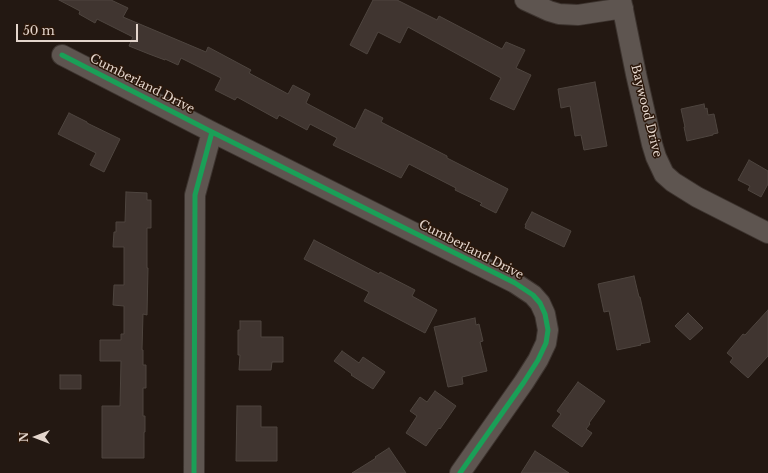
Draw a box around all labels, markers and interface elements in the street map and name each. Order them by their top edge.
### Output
scale bar [18,16,140,42]
text: 50 m [23,23,55,38]
street label: Cumberland Drive [87,51,197,117]
street label: Baywood Drive [628,63,664,159]
street label: Cumberland Drive [416,217,526,283]
north arrow [16,417,56,457]
text: N [17,432,31,442]

